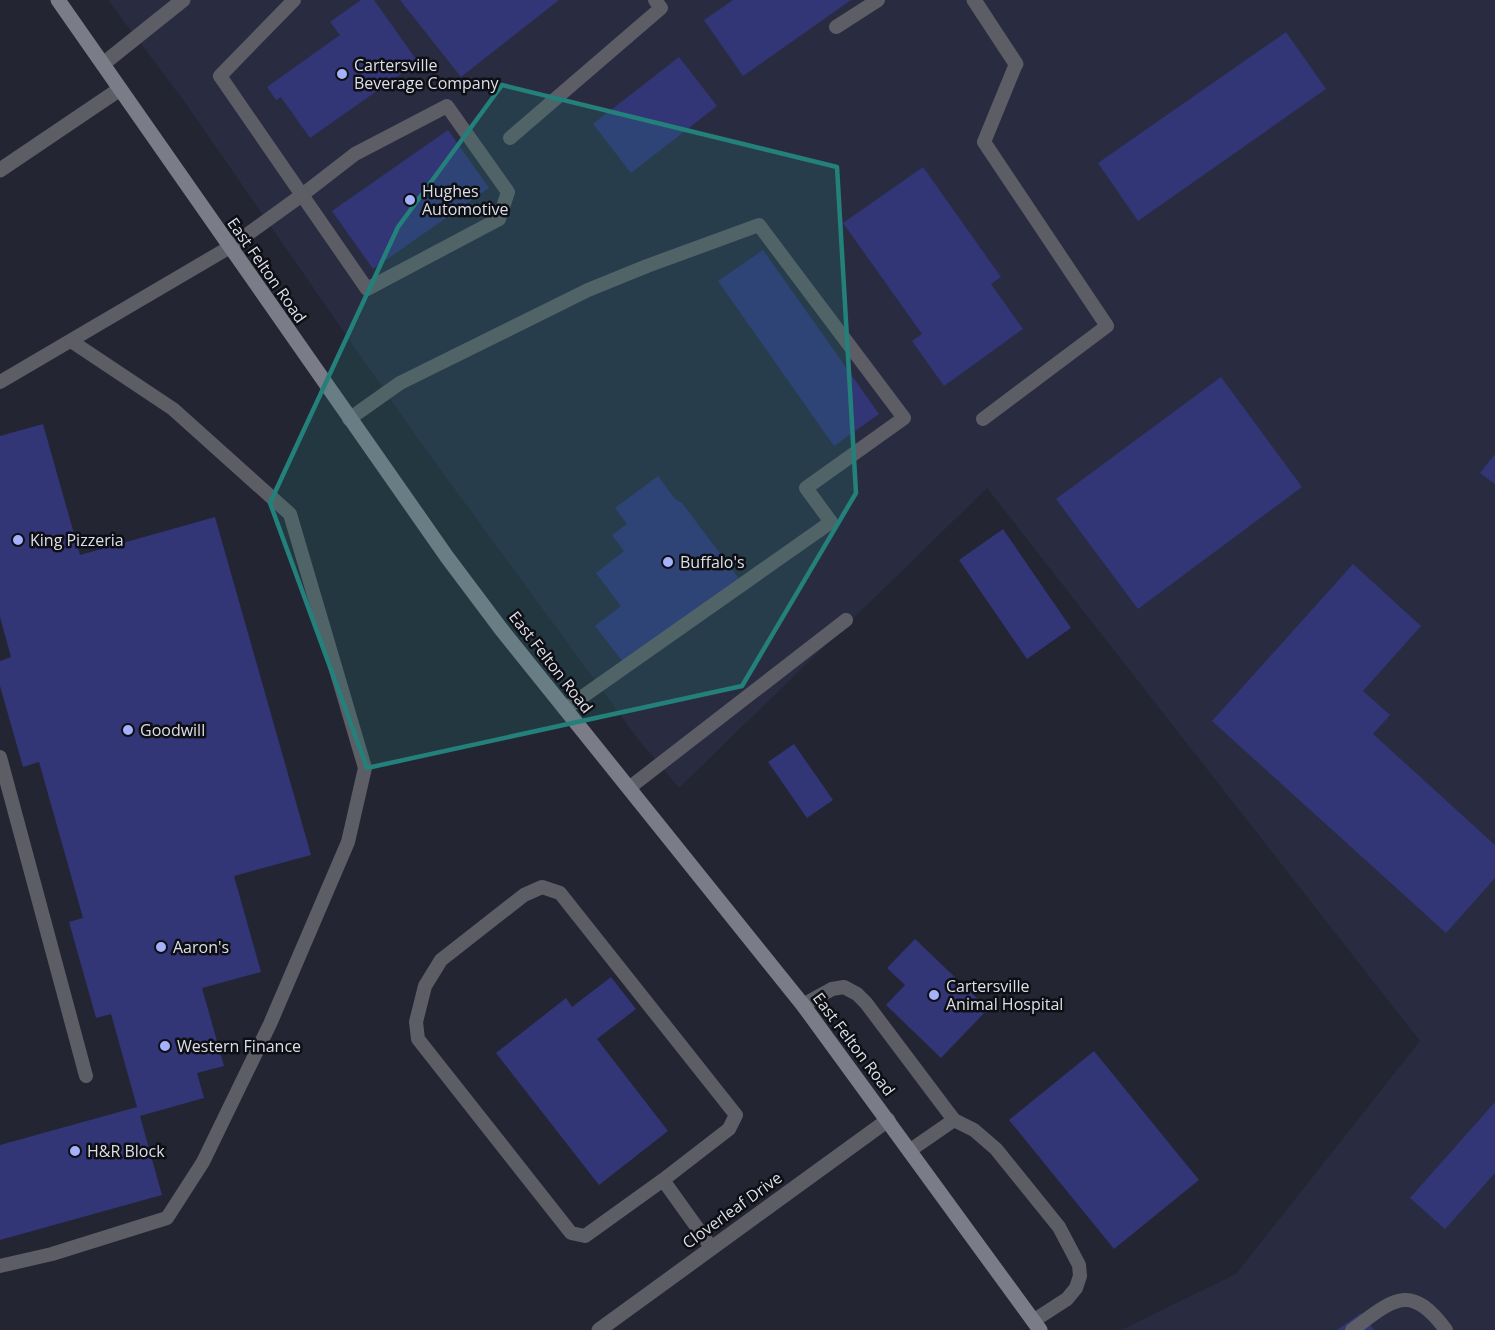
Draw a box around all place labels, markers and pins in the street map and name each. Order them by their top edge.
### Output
place label: Cartersville Beverage Company [354,54,500,94]
marker: Cartersville Beverage Company [335,67,349,81]
place label: Hughes Automotive [422,180,508,220]
marker: Hughes Automotive [403,193,417,207]
place label: King Pizzeria [30,529,124,551]
marker: King Pizzeria [11,533,25,547]
place label: Buffalo's [680,551,745,573]
marker: Buffalo's [661,555,675,569]
place label: Goodwill [140,719,205,741]
marker: Goodwill [121,723,135,737]
place label: Aaron's [173,936,229,958]
marker: Aaron's [154,940,168,954]
place label: Cartersville Animal Hospital [946,975,1063,1015]
marker: Cartersville Animal Hospital [927,988,941,1002]
place label: Western Finance [177,1035,301,1057]
marker: Western Finance [158,1039,172,1053]
place label: H&R Block [87,1140,165,1162]
marker: H&R Block [68,1144,82,1158]

